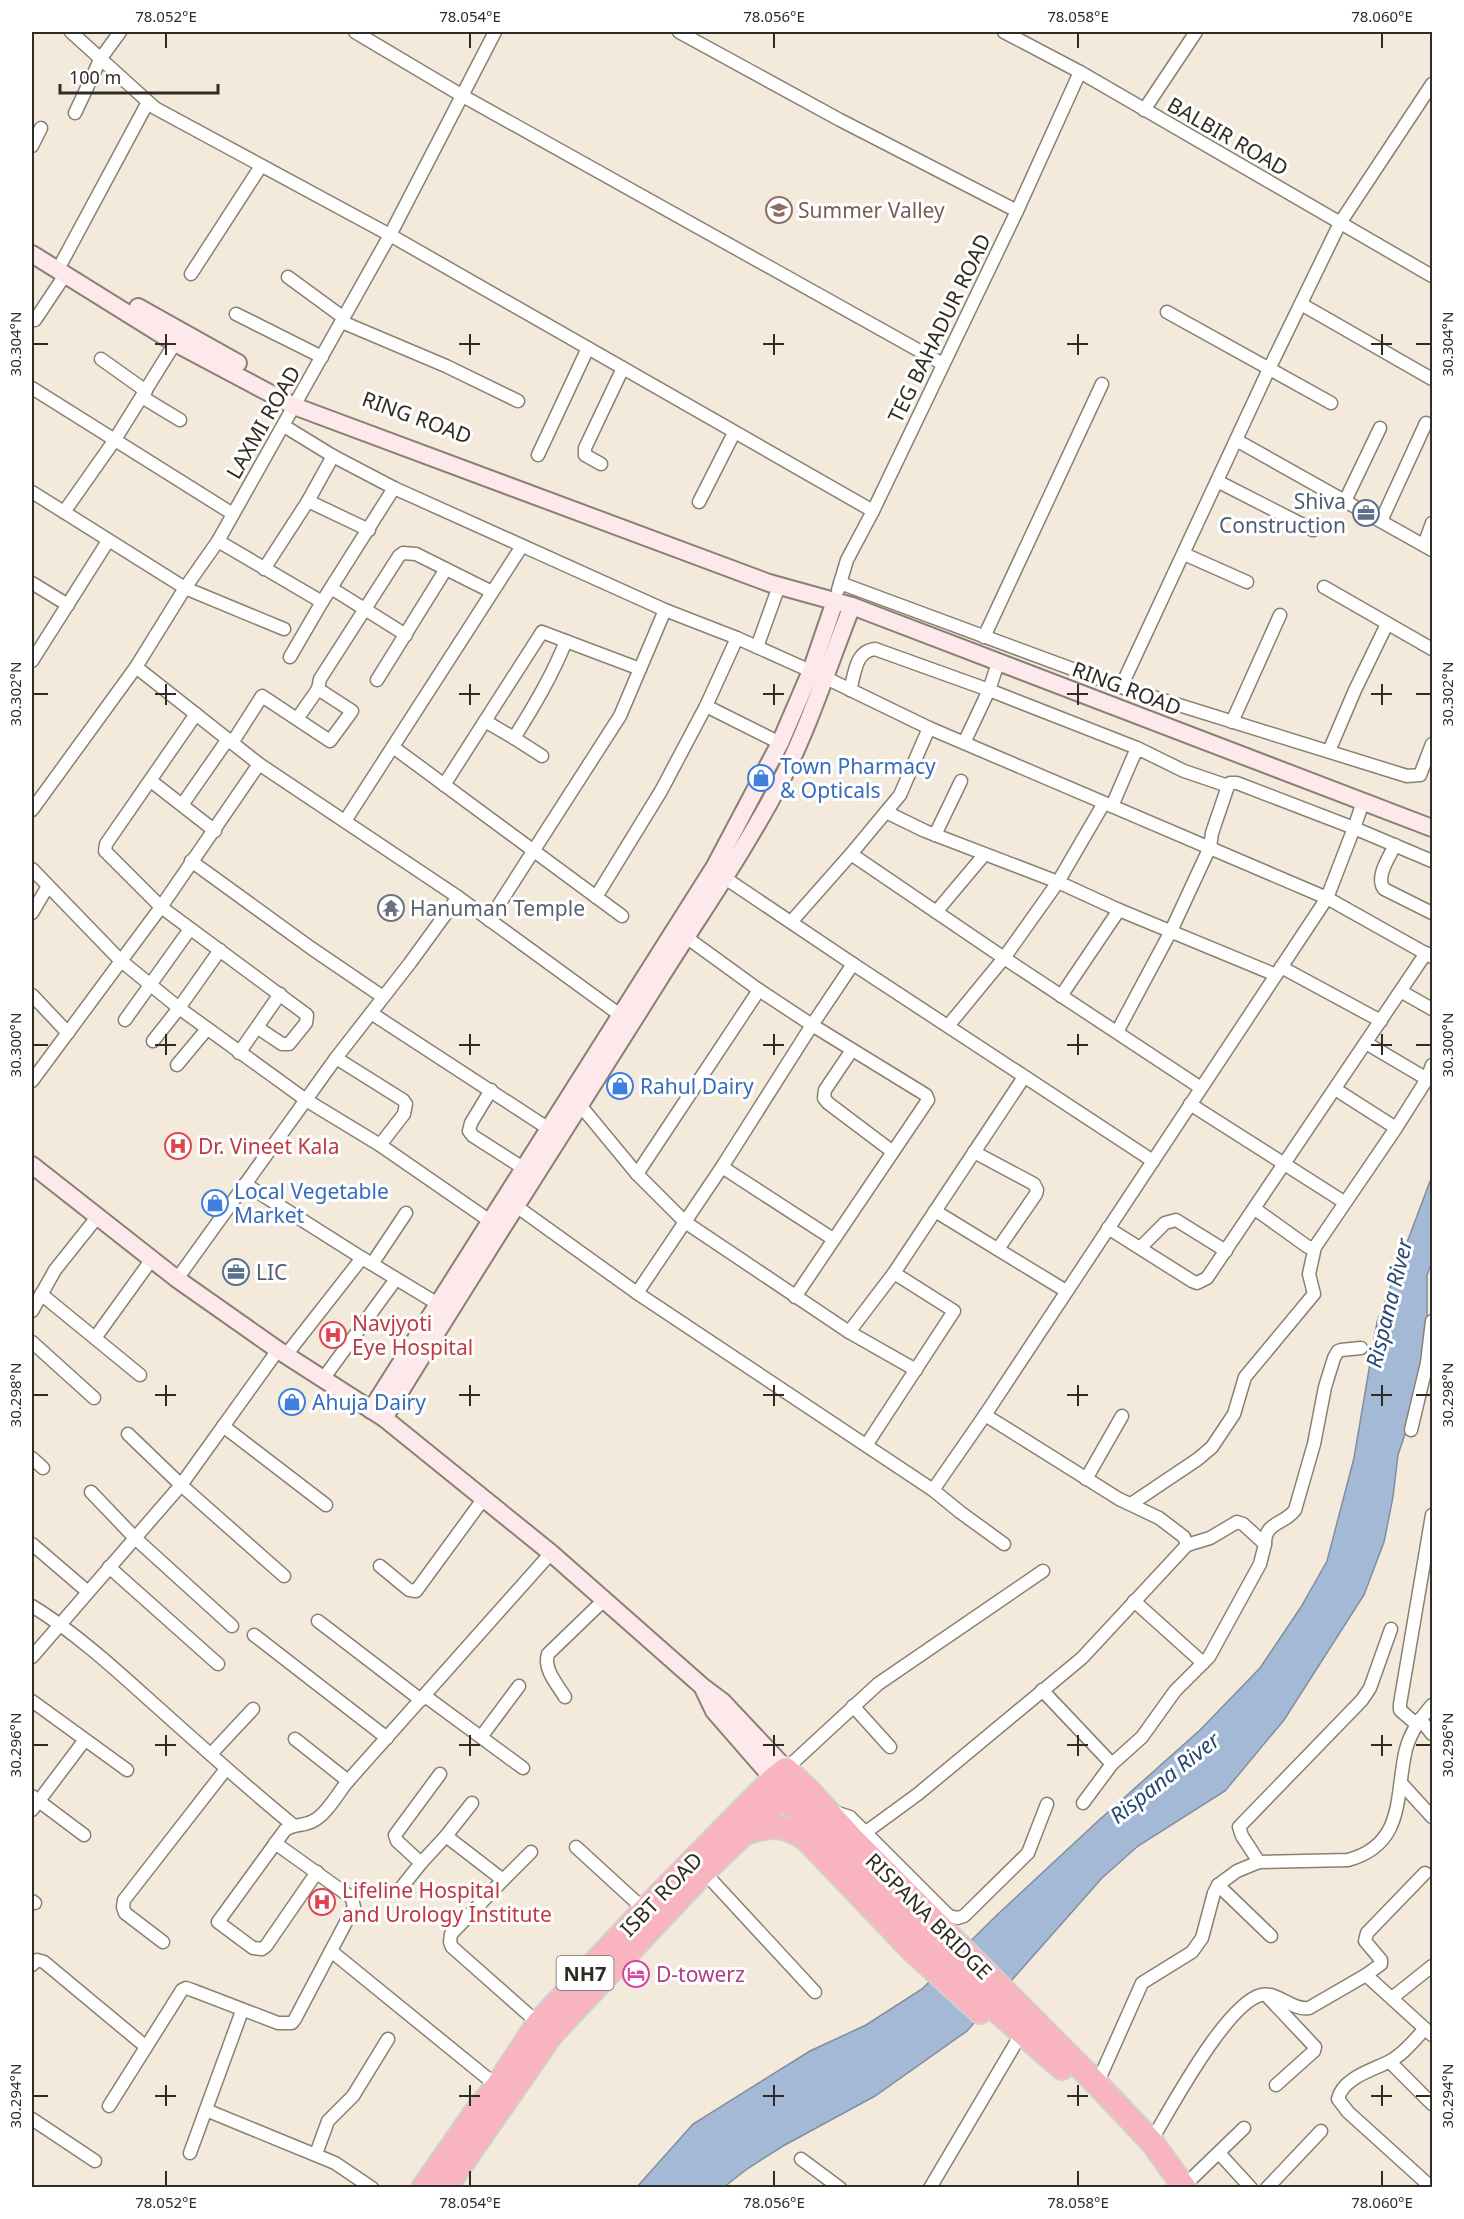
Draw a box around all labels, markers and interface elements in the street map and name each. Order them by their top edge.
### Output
text: 78.052°E [135,6,197,26]
text: 78.054°E [439,6,501,26]
text: 78.056°E [743,6,805,26]
text: 78.058°E [1047,6,1109,26]
text: 78.060°E [1351,6,1413,26]
scale bar [60,57,218,95]
text: 100 m [69,65,121,89]
street label: BALBIR ROAD [1162,90,1294,182]
school or university icon: Summer Valley [764,195,794,225]
place label: Summer Valley [798,196,945,224]
street label: TEG BAHADUR ROAD [881,229,997,427]
text: 30.304°N [5,312,25,376]
text: 30.304°N [1437,312,1457,376]
street label: LAXMI ROAD [219,360,307,484]
street label: RING ROAD [358,384,476,450]
place label: Shiva Construction [1219,487,1346,539]
office icon: Shiva Construction [1351,498,1381,528]
street label: RING ROAD [1068,654,1186,722]
text: 30.302°N [5,662,25,726]
text: 30.302°N [1437,662,1457,726]
place label: Town Pharmacy & Opticals [780,752,936,804]
shop icon: Town Pharmacy & Opticals [746,763,776,793]
temple icon: Hanuman Temple [376,893,406,923]
place label: Hanuman Temple [410,894,585,922]
text: 30.300°N [5,1013,25,1077]
text: 30.300°N [1437,1013,1457,1077]
shop icon: Rahul Dairy [605,1071,635,1101]
place label: Rahul Dairy [640,1072,754,1100]
hospital icon: Dr. Vineet Kala [163,1131,193,1161]
place label: Dr. Vineet Kala [198,1132,339,1160]
place label: Local Vegetable Market [234,1177,389,1229]
shop icon: Local Vegetable Market [200,1188,230,1218]
water label: Rispana River [1357,1234,1419,1371]
office icon: LIC [221,1257,251,1287]
place label: LIC [256,1258,287,1286]
place label: Navjyoti Eye Hospital [352,1309,473,1361]
hospital icon: Navjyoti Eye Hospital [318,1320,348,1350]
text: 30.298°N [5,1363,25,1427]
text: 30.298°N [1437,1363,1457,1427]
shop icon: Ahuja Dairy [277,1387,307,1417]
place label: Ahuja Dairy [312,1388,426,1416]
text: 30.296°N [5,1713,25,1777]
text: 30.296°N [1437,1713,1457,1777]
water label: Rispana River [1103,1724,1226,1830]
street label: ISBT ROAD [614,1846,708,1942]
street label: RISPANA BRIDGE [860,1847,998,1985]
place label: Lifeline Hospital and Urology Institute [342,1876,552,1928]
hospital icon: Lifeline Hospital and Urology Institute [307,1887,337,1917]
road number: NH7 [556,1956,614,1990]
hotel icon: D-towerz [621,1959,651,1989]
place label: D-towerz [656,1960,745,1988]
text: 30.294°N [5,2064,25,2128]
text: 30.294°N [1437,2064,1457,2128]
text: 78.052°E [135,2192,197,2212]
text: 78.054°E [439,2192,501,2212]
text: 78.056°E [743,2192,805,2212]
text: 78.058°E [1047,2192,1109,2212]
text: 78.060°E [1351,2192,1413,2212]

